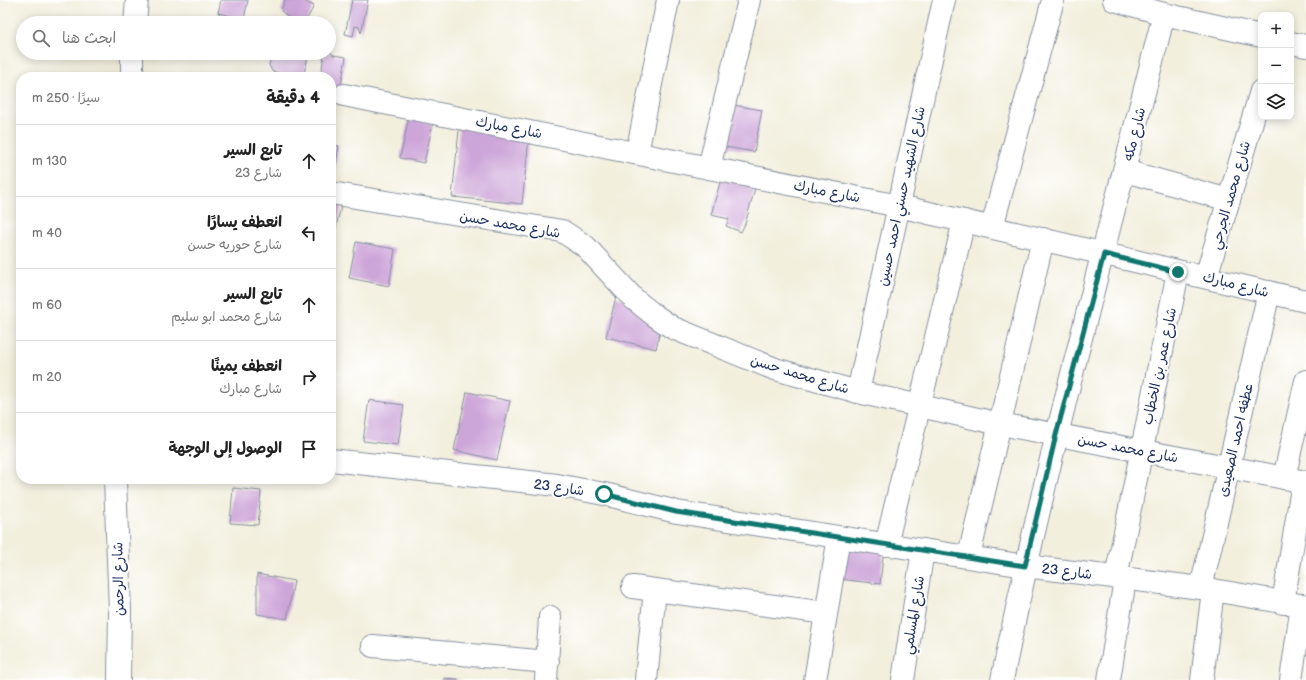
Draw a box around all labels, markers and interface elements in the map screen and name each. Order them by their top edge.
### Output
map controls [1258,12,1294,120]
button: + [1258,12,1294,48]
search box [16,16,336,60]
icon: search [30,27,52,49]
text: ابحث هنا [62,29,116,48]
button: − [1258,48,1294,84]
button: layers [1258,84,1294,120]
text: 4 دقيقة [266,88,320,108]
text: سيرًا · 250 m [32,90,100,106]
street label: شارع الشهيد حسني احمد حسين [874,105,933,288]
street label: شارع مكه [1120,106,1150,163]
street label: شارع مبارك [474,113,544,143]
street label: شارع محمد الجرحي [1207,139,1258,253]
text: تابع السير [224,141,282,160]
icon: ahead [298,150,320,172]
text: 130 m [32,153,67,169]
text: شارع 23 [235,165,282,181]
street label: شارع مبارك [792,177,862,207]
street label: شارع محمد حسن [458,207,562,243]
text: انعطف يسارًا [207,213,282,232]
icon: left [298,222,320,244]
text: 40 m [32,225,62,241]
text: شارع حوريه حسن [188,237,282,253]
route end [1169,263,1187,281]
street label: شارع مبارك [1201,268,1271,302]
text: تابع السير [224,285,282,304]
icon: ahead [298,294,320,316]
text: 60 m [32,297,62,313]
street label: شارع عمر بن الخطاب [1139,306,1181,426]
text: شارع محمد ابو سليم [171,309,282,325]
street label: شارع محمد حسن [748,351,851,398]
text: انعطف يمينًا [211,357,282,376]
icon: right [298,366,320,388]
text: 20 m [32,369,62,385]
text: شارع مبارك [219,381,282,397]
street label: عطفه احمد الصعيدى [1214,382,1257,498]
street label: شارع محمد حسن [1076,430,1180,468]
icon: arrive [298,438,320,460]
text: الوصول إلى الوجهة [168,439,282,458]
street label: شارع 23 [533,476,585,500]
route start [595,485,613,503]
street label: شارع الرحمن [109,542,129,616]
street label: شارع 23 [1041,560,1093,584]
street label: شارع المسلمي [899,574,932,656]

